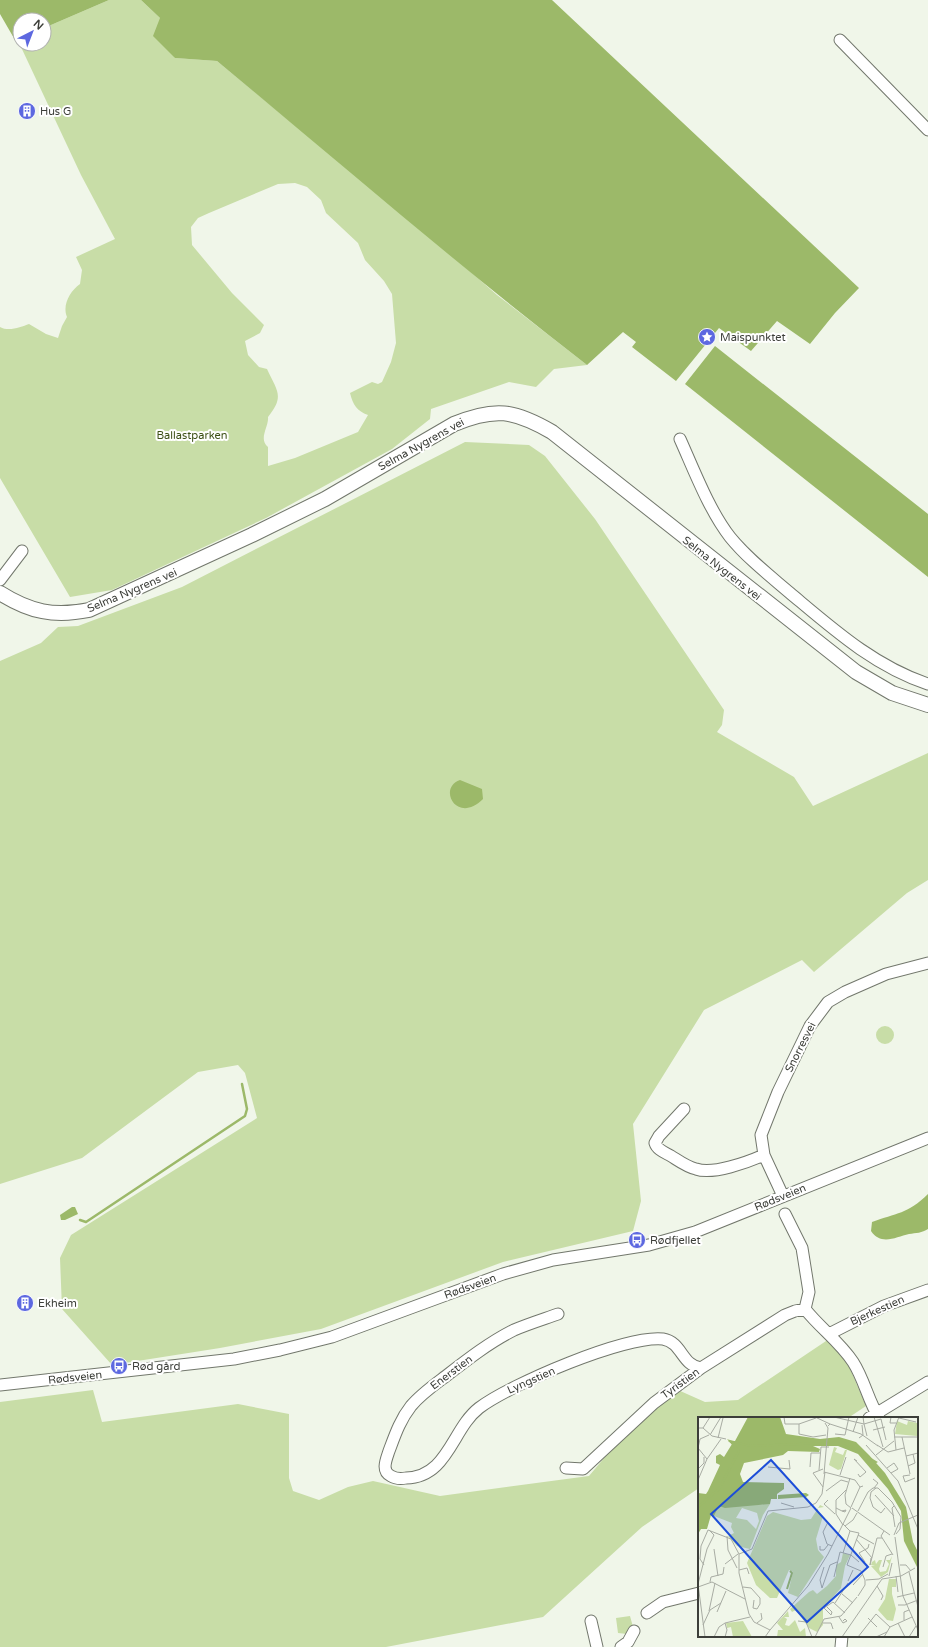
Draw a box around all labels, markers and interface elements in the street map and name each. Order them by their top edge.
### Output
north arrow [12,12,52,52]
text: N [31,17,46,33]
building icon: Hus G [17,101,37,121]
place label: Hus G [40,105,71,118]
place icon: Maispunktet [697,327,717,347]
place label: Maispunktet [720,331,786,344]
street label: Selma Nygrens vei [376,415,466,473]
park label: Ballastparken [156,429,228,442]
street label: Selma Nygrens vei [680,534,764,603]
street label: Selma Nygrens vei [85,566,179,615]
street label: Snorresvei [782,1020,819,1074]
street label: Rødsveien [753,1181,808,1214]
bus stop icon: Rødfjellet [627,1230,647,1250]
place label: Rødfjellet [650,1234,701,1247]
street label: Rødsveien [442,1271,498,1302]
building icon: Ekheim [15,1293,35,1313]
street label: Bjerkestien [848,1293,906,1328]
place label: Ekheim [38,1297,77,1310]
street label: Enerstien [428,1352,475,1392]
bus stop icon: Rød gård [109,1356,129,1376]
place label: Rød gård [132,1360,180,1373]
street label: Lyngstien [505,1364,557,1397]
street label: Tyristien [659,1365,702,1402]
street label: Rødsveien [47,1368,103,1387]
inset map [698,1417,918,1637]

